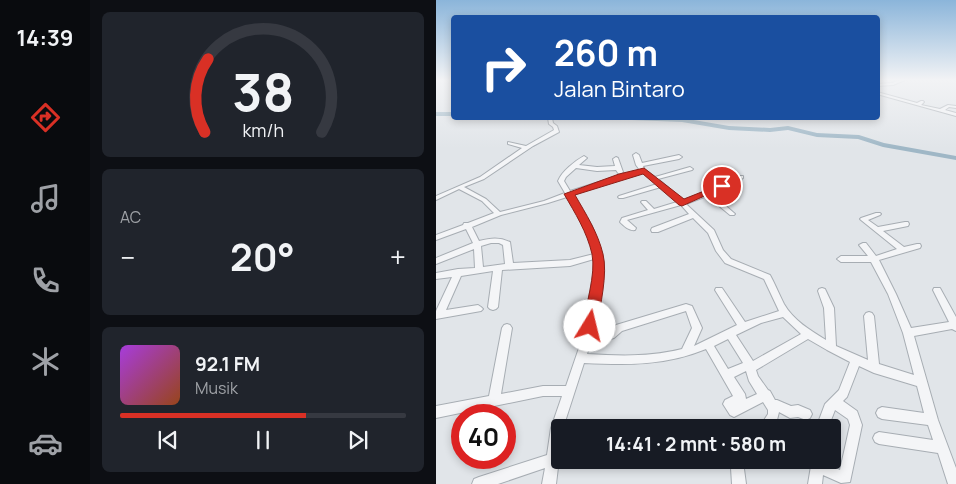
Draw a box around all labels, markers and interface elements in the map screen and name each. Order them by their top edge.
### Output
text: 14:39 [16,23,74,53]
text: 260 m [554,29,658,77]
icon: right [471,35,536,100]
text: 38 [232,56,294,127]
text: Jalan Bintaro [554,74,685,104]
icon: directions [28,100,63,135]
text: km/h [242,118,284,142]
pin [701,165,743,207]
icon: arrive [708,172,736,200]
icon: music [28,181,63,216]
text: AC [120,206,141,228]
text: 20° [230,230,295,282]
text: − [120,238,135,276]
text: + [390,238,406,276]
icon: phone [28,263,63,298]
position arrow [563,299,615,351]
icon: climate [28,344,63,379]
text: 92.1 FM [195,351,260,377]
text: Musik [195,377,238,399]
speed limit sign: 40 [451,404,516,469]
icon: car [28,426,63,461]
icon: previous [154,426,182,454]
icon: pause [249,426,277,454]
icon: next [344,426,372,454]
text: 14:41 · 2 mnt · 580 m [606,431,786,457]

